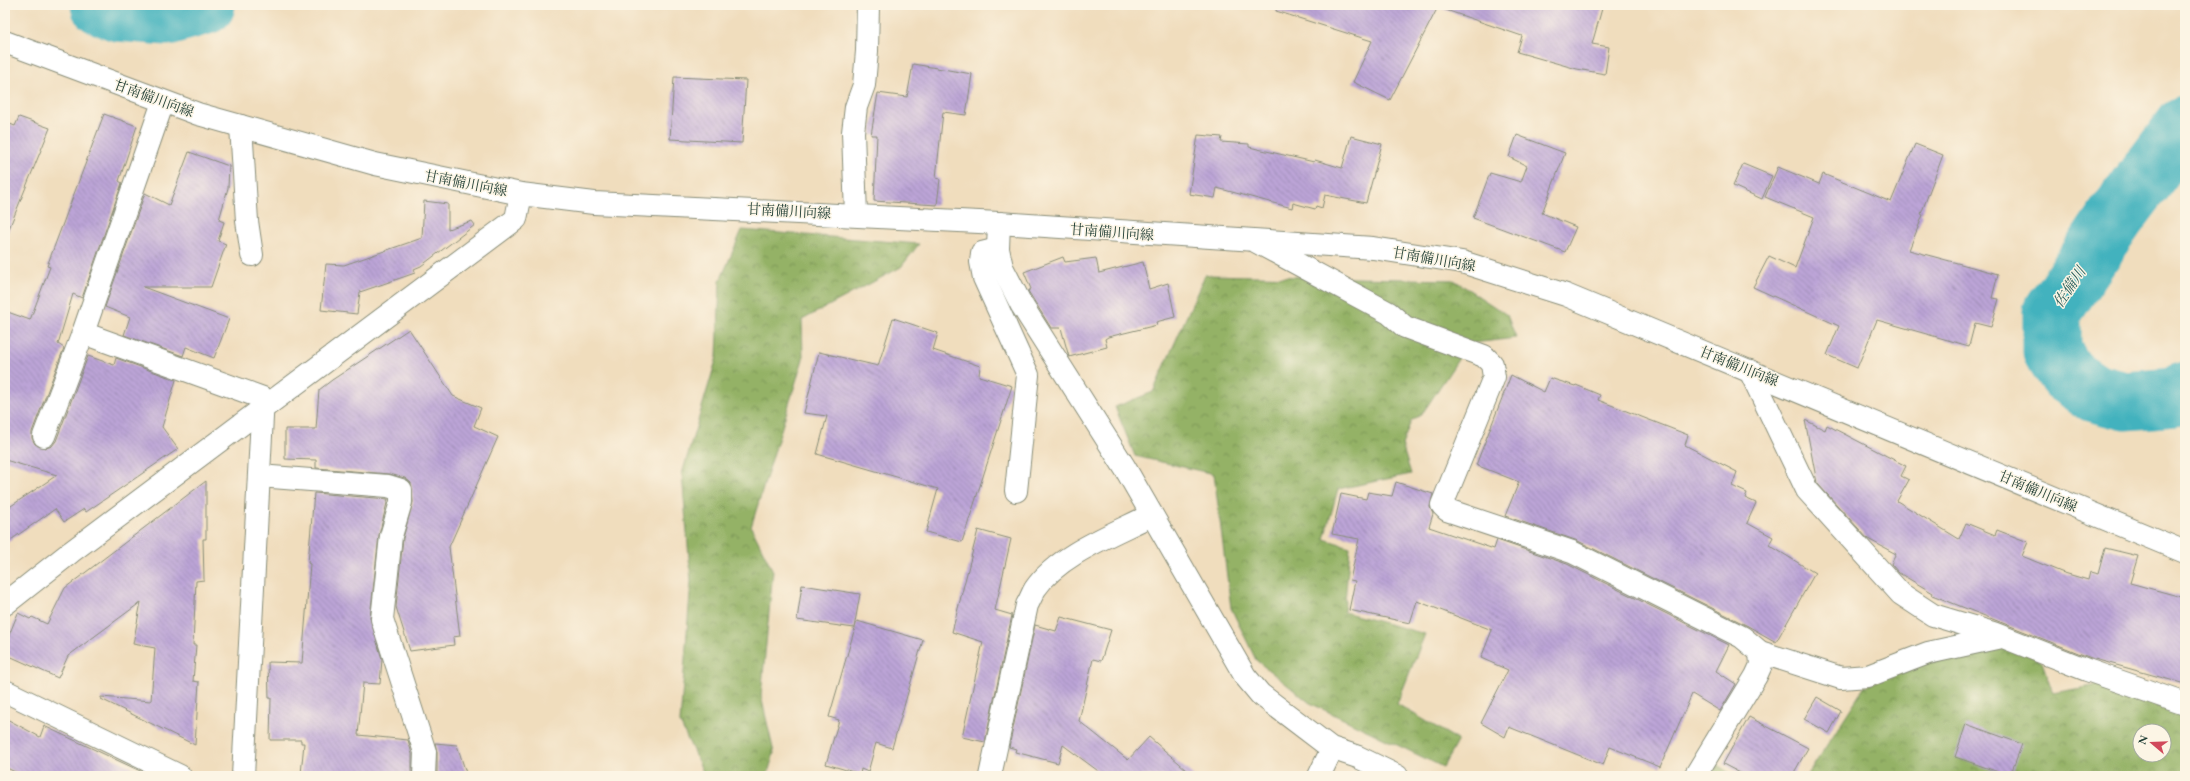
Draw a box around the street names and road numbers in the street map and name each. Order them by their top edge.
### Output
street label: 甘南備川向線 [111,75,197,121]
street label: 甘南備川向線 [423,166,509,200]
street label: 甘南備川向線 [747,200,831,222]
street label: 甘南備川向線 [1069,220,1155,244]
street label: 甘南備川向線 [1391,243,1477,275]
street label: 甘南備川向線 [1697,342,1781,390]
street label: 甘南備川向線 [1996,466,2080,516]

